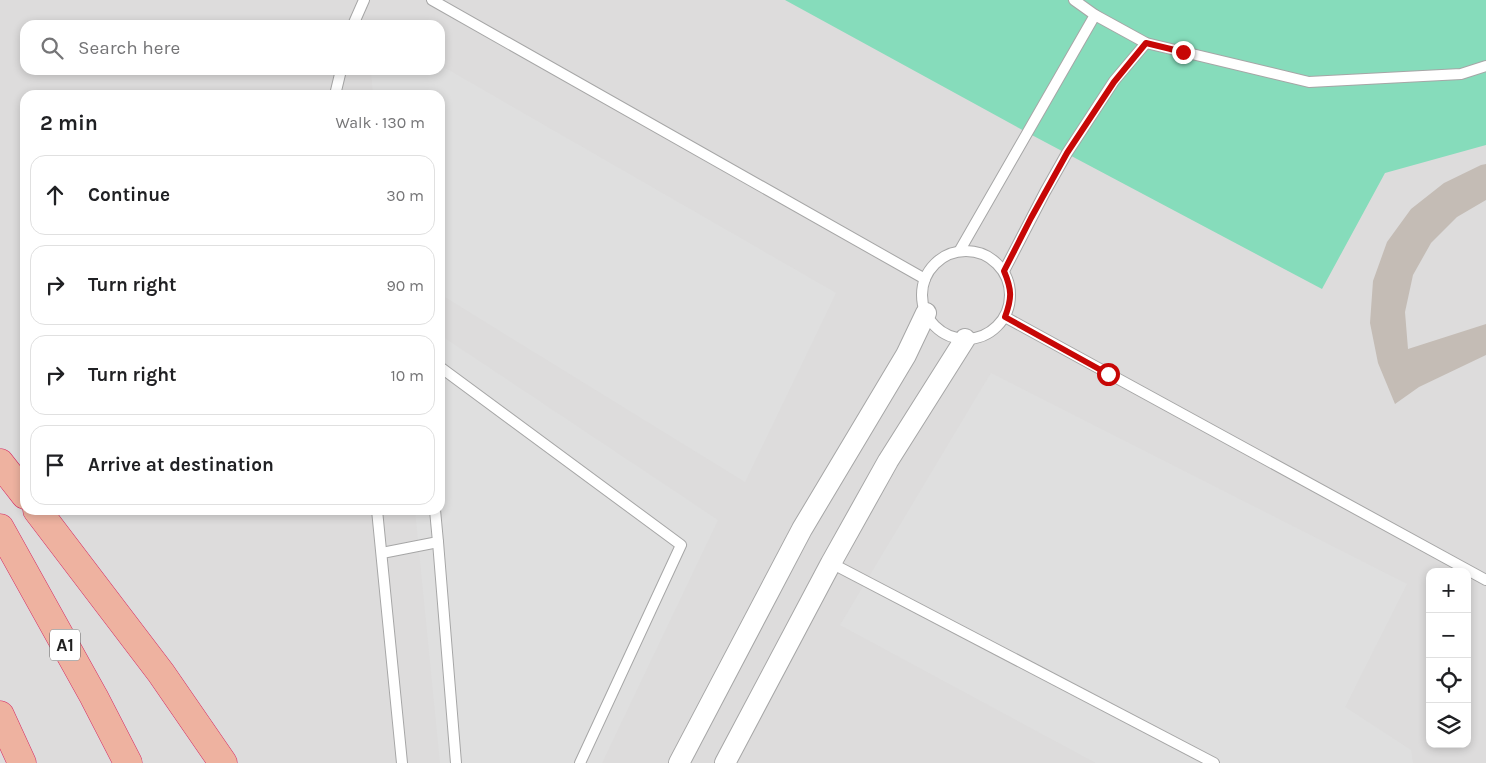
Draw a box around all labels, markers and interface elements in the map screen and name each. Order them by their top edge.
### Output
search box [20,20,445,75]
icon: search [38,34,66,62]
text: Search here [78,37,180,59]
route end [1172,41,1195,64]
text: 2 min [40,111,98,135]
text: Walk · 130 m [335,113,425,132]
icon: ahead [41,181,69,209]
text: Continue [88,184,170,206]
text: 30 m [386,186,424,205]
icon: right [41,271,69,299]
text: Turn right [88,274,177,296]
text: 90 m [386,276,424,295]
icon: right [41,361,69,389]
route start [1097,363,1120,386]
text: Turn right [88,364,177,386]
text: 10 m [390,366,424,385]
icon: arrive [41,451,69,479]
text: Arrive at destination [88,454,274,476]
map controls [1426,568,1471,748]
button: + [1426,568,1471,613]
button: − [1426,613,1471,658]
road number: A1 [50,630,80,660]
button: locate [1426,658,1471,703]
button: layers [1426,703,1471,748]

